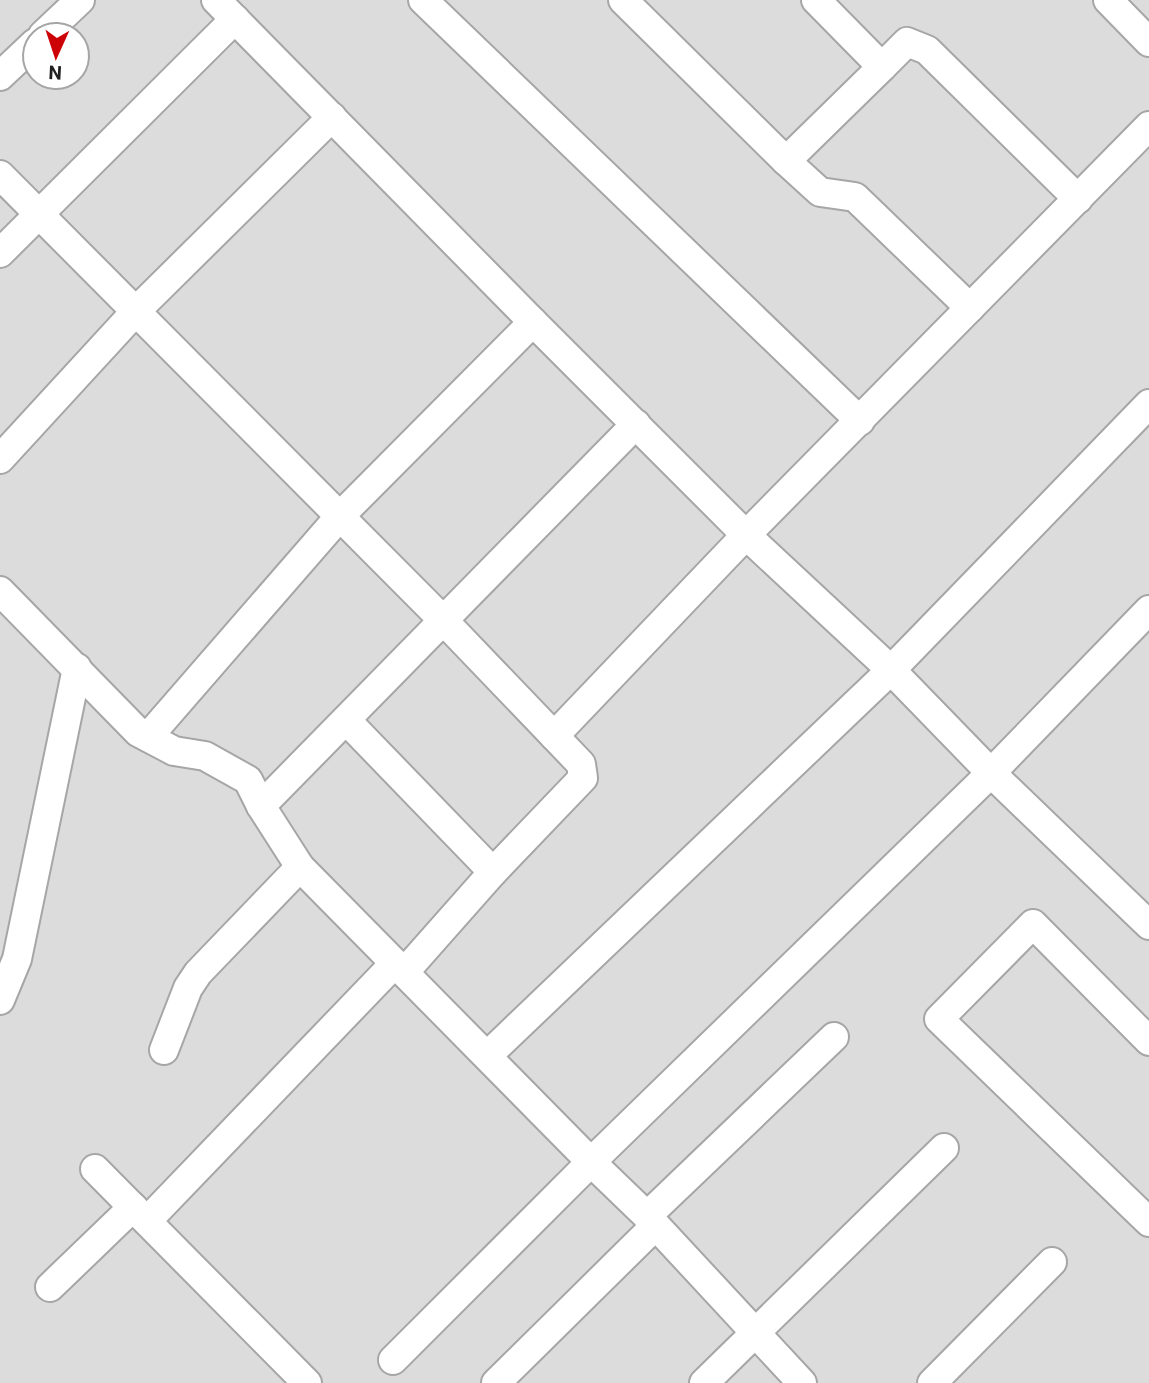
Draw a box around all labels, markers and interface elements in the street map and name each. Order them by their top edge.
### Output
north arrow [21,21,91,91]
text: N [48,61,62,84]

